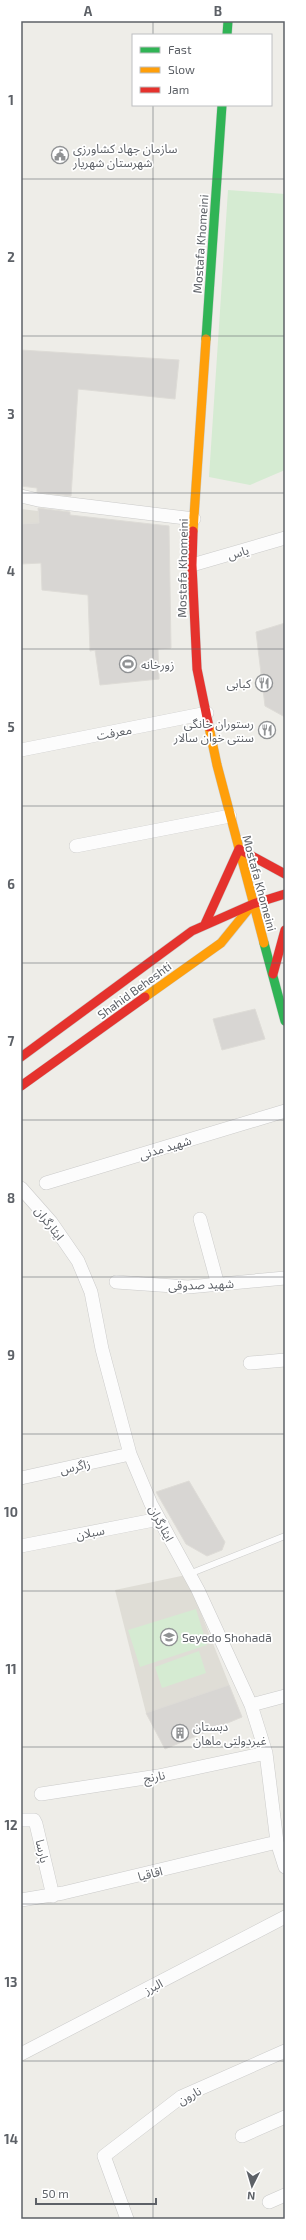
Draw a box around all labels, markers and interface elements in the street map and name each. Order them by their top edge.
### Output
text: A [84,3,93,19]
text: B [214,3,222,19]
legend [132,34,272,106]
text: Fast [168,42,192,56]
text: Slow [168,62,195,76]
text: Jam [168,82,189,96]
text: 1 [8,92,14,108]
place label: سازمان جهاد کشاورزی شهرستان شهریار [72,141,178,170]
public building icon: سازمان جهاد کشاورزی شهرستان شهریار [50,145,70,165]
street label: Mostafa Khomeini [190,194,210,294]
text: 2 [7,249,15,265]
text: 3 [7,406,15,422]
street label: Mostafa Khomeini [174,518,190,618]
street label: یاس [226,542,251,563]
text: 4 [7,563,15,579]
sports icon: زورخانه [118,654,138,674]
place label: زورخانه [141,657,174,672]
restaurant icon: کبابی [254,673,274,693]
place label: کبابی [226,676,252,691]
place label: رستوران خانگی سنتی خوان سالار [173,716,254,745]
text: 5 [7,719,15,735]
restaurant icon: رستوران خانگی سنتی خوان سالار [257,720,277,740]
street label: معرفت [95,722,133,743]
street label: Mostafa Khomeini [240,833,280,933]
text: 6 [7,876,15,892]
street label: Shahid Beheshti [94,959,174,1021]
text: 7 [8,1033,15,1049]
street label: شهید مدنی [137,1132,193,1163]
text: 8 [7,1190,15,1206]
street label: ایثارگران [32,1203,68,1243]
street label: شهید صدوقی [168,1276,234,1293]
text: 9 [7,1347,15,1363]
street label: زاگرس [58,1456,92,1477]
street label: ایثارگران [146,1503,177,1544]
text: 10 [4,1504,18,1520]
street label: سبلان [74,1522,106,1543]
school or university icon: Seyedo Shohadā [159,1627,179,1647]
place label: Seyedo Shohadā [182,1630,272,1644]
text: 11 [5,1661,17,1677]
place label: دبستان غیردولتی ماهان [193,1719,267,1748]
building icon: دبستان غیردولتی ماهان [170,1723,190,1743]
street label: نارنج [142,1767,166,1788]
text: 12 [4,1817,18,1833]
street label: پارسا [31,1838,53,1865]
street label: اقاقیا [136,1863,164,1884]
text: 13 [5,1974,18,1990]
street label: البرز [140,1975,165,1998]
street label: نارون [175,2083,204,2108]
text: 14 [4,2131,18,2147]
north arrow [232,2166,272,2206]
scale bar [36,2180,156,2206]
text: 50 m [42,2186,69,2200]
text: N [247,2190,256,2203]

